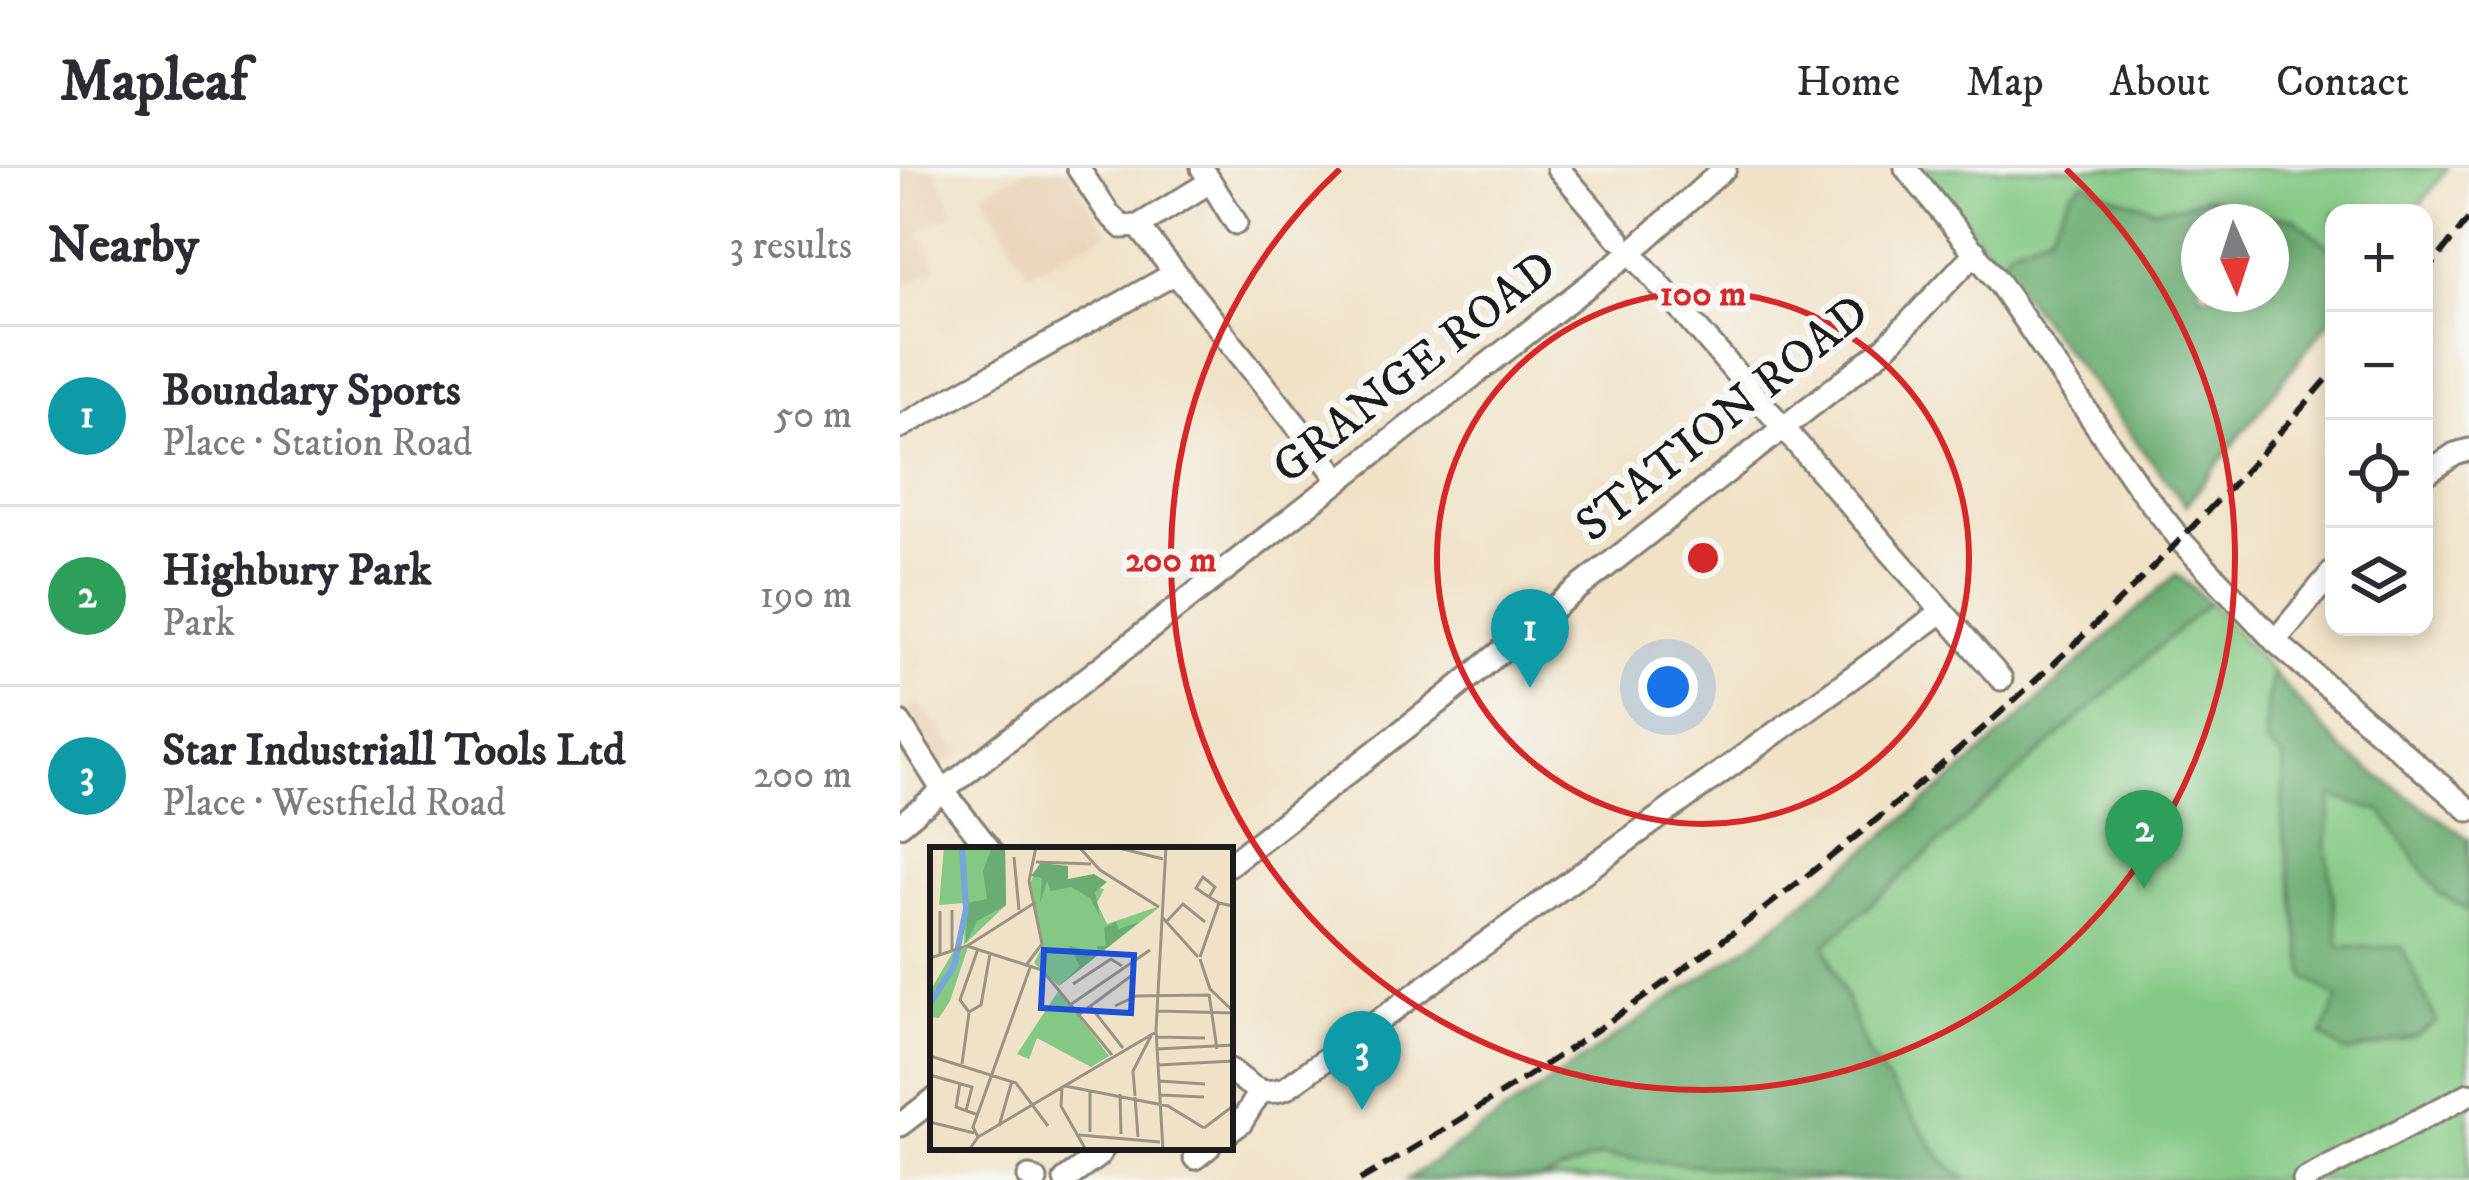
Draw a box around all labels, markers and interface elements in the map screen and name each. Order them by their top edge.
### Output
text: Mapleaf [60,47,248,118]
text: Home [1796,57,1900,109]
text: Map [1966,57,2044,109]
text: About [2110,57,2210,109]
text: Contact [2276,57,2409,109]
north arrow [2181,204,2289,312]
map controls [2325,204,2433,636]
button: + [2325,204,2433,312]
text: Nearby [48,214,199,278]
text: 3 results [729,222,852,271]
street label: GRANGE ROAD [1261,238,1569,498]
text: 100 m [1660,272,1746,317]
street label: STATION ROAD [1564,282,1882,556]
button: − [2325,312,2433,420]
text: Boundary Sports [162,363,461,419]
text: 1 [80,391,94,440]
text: 50 m [774,391,852,440]
text: Place · Station Road [162,419,472,468]
button: locate [2325,420,2433,528]
button: layers [2325,528,2433,636]
centre of rings [1682,537,1724,579]
text: 200 m [1125,538,1217,583]
text: Highbury Park [162,543,432,599]
text: 2 [77,571,97,620]
text: 190 m [760,571,852,620]
pin: 1 [1491,589,1569,688]
text: Park [162,599,235,648]
your location [1638,657,1698,717]
text: Star Industriall Tools Ltd [162,723,626,779]
text: 3 [80,751,94,800]
text: 200 m [753,751,852,800]
text: Place · Westfield Road [162,779,506,828]
pin: 2 [2105,790,2183,889]
inset map [930,847,1233,1150]
pin: 3 [1323,1011,1401,1110]

